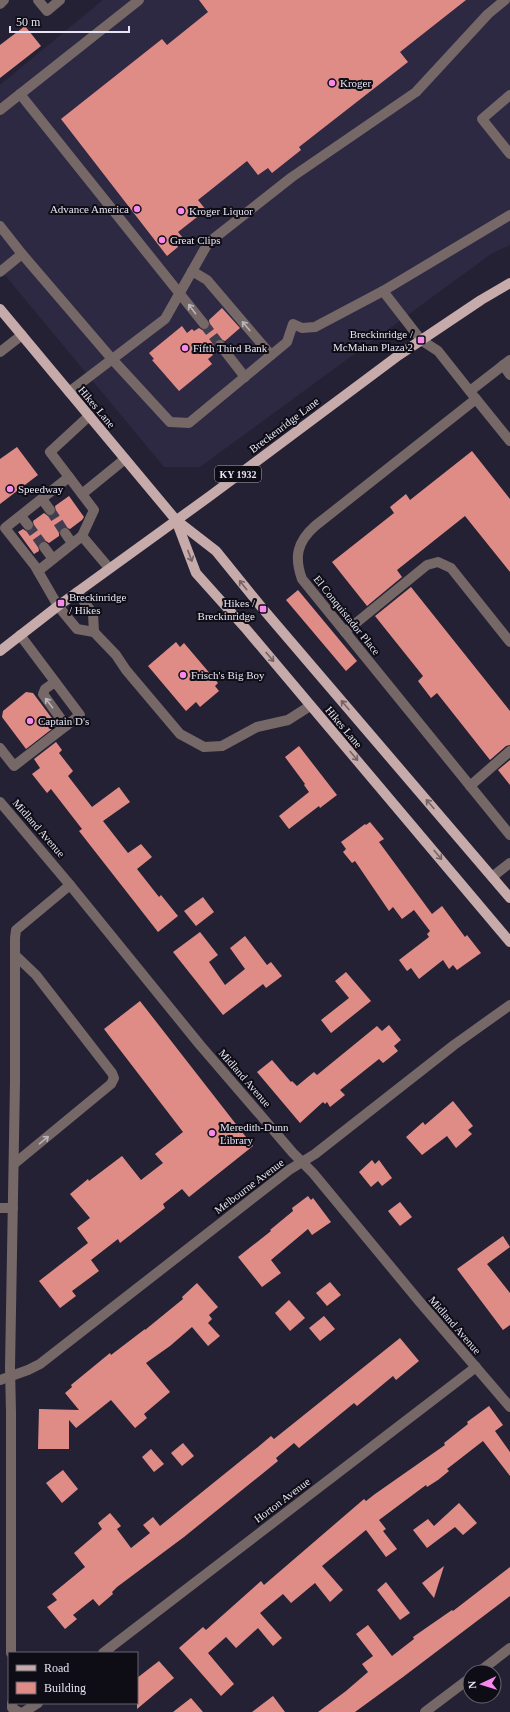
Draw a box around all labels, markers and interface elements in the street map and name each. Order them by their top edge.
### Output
scale bar [10,8,129,34]
text: 50 m [16,15,41,29]
place label: Kroger [340,77,371,89]
marker: Kroger [327,78,337,88]
place label: Advance America [50,203,129,215]
marker: Advance America [132,204,142,214]
place label: Kroger Liquor [189,205,253,217]
marker: Kroger Liquor [176,206,186,216]
place label: Great Clips [170,234,220,246]
marker: Great Clips [157,235,167,245]
one-way arrow [188,303,196,314]
one-way arrow [241,320,250,331]
place label: Breckinridge / McMahan Plaza 2 [333,328,414,353]
marker: Breckinridge / McMahan Plaza 2 [416,335,426,345]
place label: Fifth Third Bank [193,342,268,354]
marker: Fifth Third Bank [180,343,190,353]
street label: Hikes Lane [76,384,118,430]
street label: Breckenridge Lane [247,395,321,455]
road number: KY 1932 [215,466,261,482]
place label: Speedway [18,483,64,495]
marker: Speedway [5,484,15,494]
one-way arrow [186,550,194,562]
street label: El Conquistador Place [311,573,383,657]
one-way arrow [239,579,248,590]
place label: Breckinridge / Hikes [69,591,127,616]
place label: Hikes / Breckinridge [198,597,256,622]
marker: Breckinridge / Hikes [56,598,66,608]
marker: Hikes / Breckinridge [258,604,268,614]
one-way arrow [265,652,274,662]
place label: Frisch's Big Boy [191,669,265,681]
marker: Frisch's Big Boy [178,670,188,680]
one-way arrow [45,697,53,708]
one-way arrow [341,700,350,711]
street label: Hikes Lane [323,704,365,750]
place label: Captain D's [38,715,89,727]
marker: Captain D's [25,716,35,726]
one-way arrow [349,751,358,762]
street label: Midland Avenue [11,797,67,859]
one-way arrow [426,799,435,810]
one-way arrow [433,850,442,861]
street label: Midland Avenue [217,1047,273,1109]
place label: Meredith-Dunn Library [220,1121,289,1146]
marker: Meredith-Dunn Library [207,1128,217,1138]
one-way arrow [39,1135,50,1144]
street label: Melbourne Avenue [212,1156,286,1216]
street label: Midland Avenue [427,1294,483,1356]
street label: Horton Avenue [252,1475,312,1525]
legend [8,1652,138,1704]
text: Road [44,1661,69,1675]
north arrow [462,1664,502,1704]
text: N [466,1680,478,1689]
text: Building [44,1681,86,1695]

